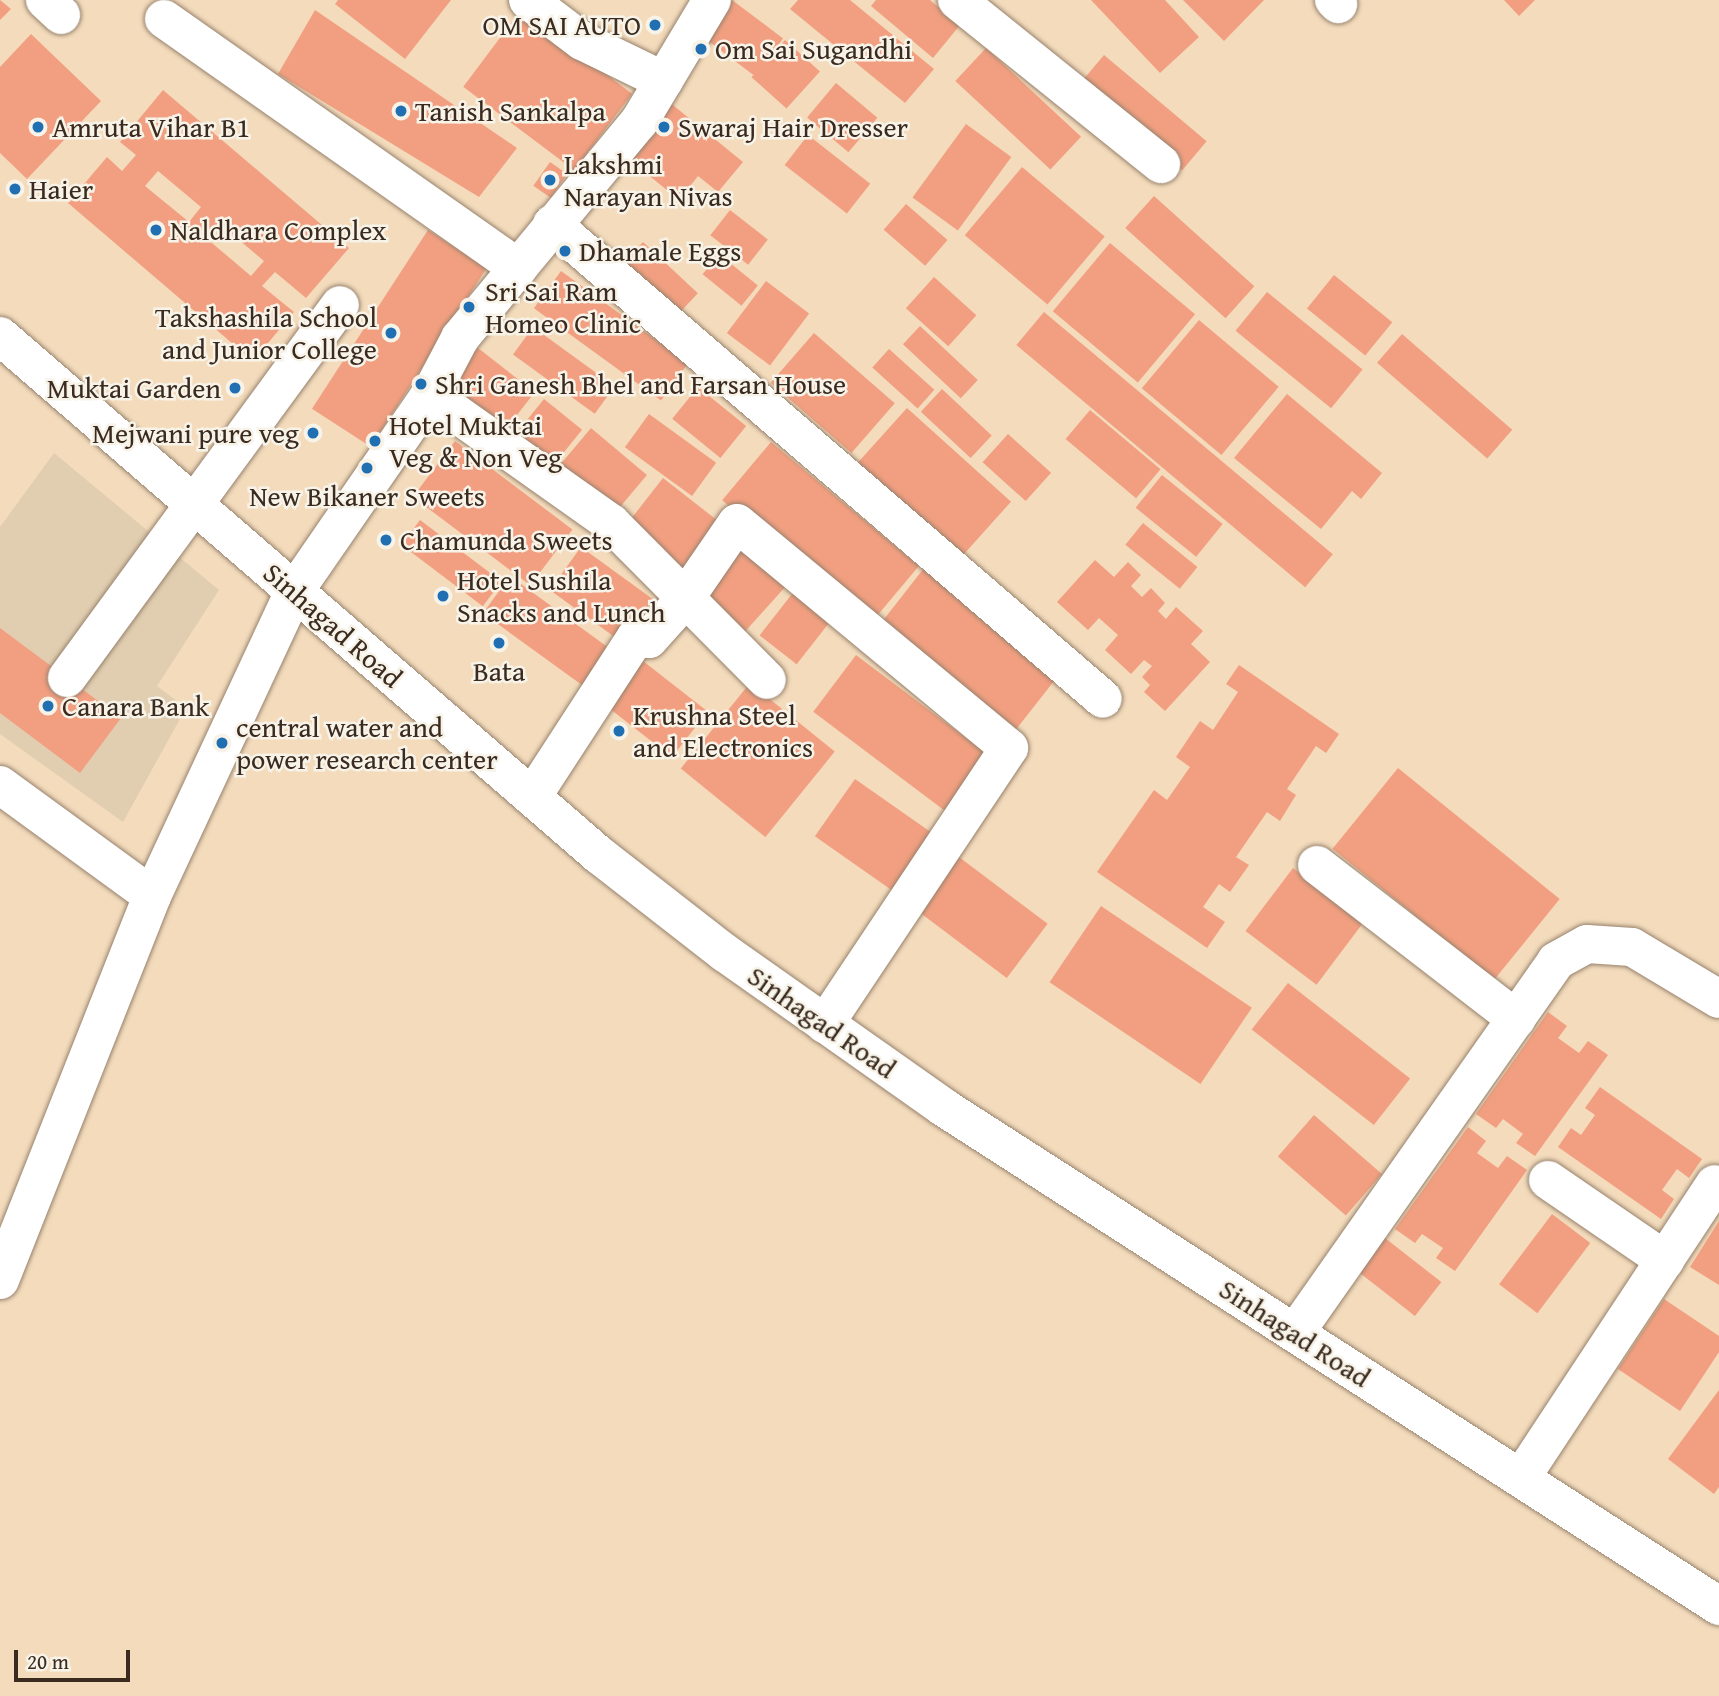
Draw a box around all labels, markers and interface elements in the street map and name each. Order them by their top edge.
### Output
place label: OM SAI AUTO [482,8,641,42]
marker: OM SAI AUTO [647,17,663,33]
place label: Om Sai Sugandhi [715,32,912,66]
marker: Om Sai Sugandhi [693,41,709,57]
place label: Tanish Sankalpa [415,94,606,128]
marker: Tanish Sankalpa [393,103,409,119]
place label: Amruta Vihar B1 [52,110,250,144]
place label: Swaraj Hair Dresser [678,110,908,144]
marker: Amruta Vihar B1 [30,119,46,135]
marker: Swaraj Hair Dresser [656,119,672,135]
place label: Lakshmi Narayan Nivas [564,147,733,213]
place label: Haier [29,172,93,206]
marker: Lakshmi Narayan Nivas [542,172,558,188]
marker: Haier [7,181,23,197]
place label: Naldhara Complex [170,213,386,247]
marker: Naldhara Complex [148,222,164,238]
place label: Dhamale Eggs [579,234,741,268]
marker: Dhamale Eggs [557,243,573,259]
place label: Sri Sai Ram Homeo Clinic [485,274,641,340]
marker: Sri Sai Ram Homeo Clinic [459,297,479,317]
place label: Takshashila School and Junior College [155,300,377,366]
marker: Takshashila School and Junior College [383,325,399,341]
place label: Shri Ganesh Bhel and Farsan House [435,367,846,401]
place label: Muktai Garden [47,371,221,405]
marker: Shri Ganesh Bhel and Farsan House [413,376,429,392]
marker: Muktai Garden [227,380,243,396]
place label: Hotel Muktai Veg & Non Veg [389,408,562,474]
place label: Mejwani pure veg [92,416,299,450]
marker: Mejwani pure veg [305,425,321,441]
marker: Hotel Muktai Veg & Non Veg [367,433,383,449]
marker: New Bikaner Sweets [359,460,375,476]
place label: New Bikaner Sweets [249,479,485,513]
place label: Chamunda Sweets [400,523,613,557]
marker: Chamunda Sweets [378,532,394,548]
street label: Sinhagad Road [257,556,409,694]
place label: Hotel Sushila Snacks and Lunch [457,563,665,629]
marker: Hotel Sushila Snacks and Lunch [435,588,451,604]
marker: Bata [491,635,507,651]
place label: Bata [473,654,525,688]
place label: Canara Bank [62,689,209,723]
marker: Canara Bank [40,698,56,714]
place label: Krushna Steel and Electronics [633,698,813,764]
place label: central water and power research center [236,710,498,776]
marker: Krushna Steel and Electronics [611,723,627,739]
marker: central water and power research center [214,735,230,751]
street label: Sinhagad Road [741,959,903,1085]
street label: Sinhagad Road [1213,1272,1377,1394]
scale bar [18,1636,133,1680]
text: 20 m [27,1646,69,1677]

